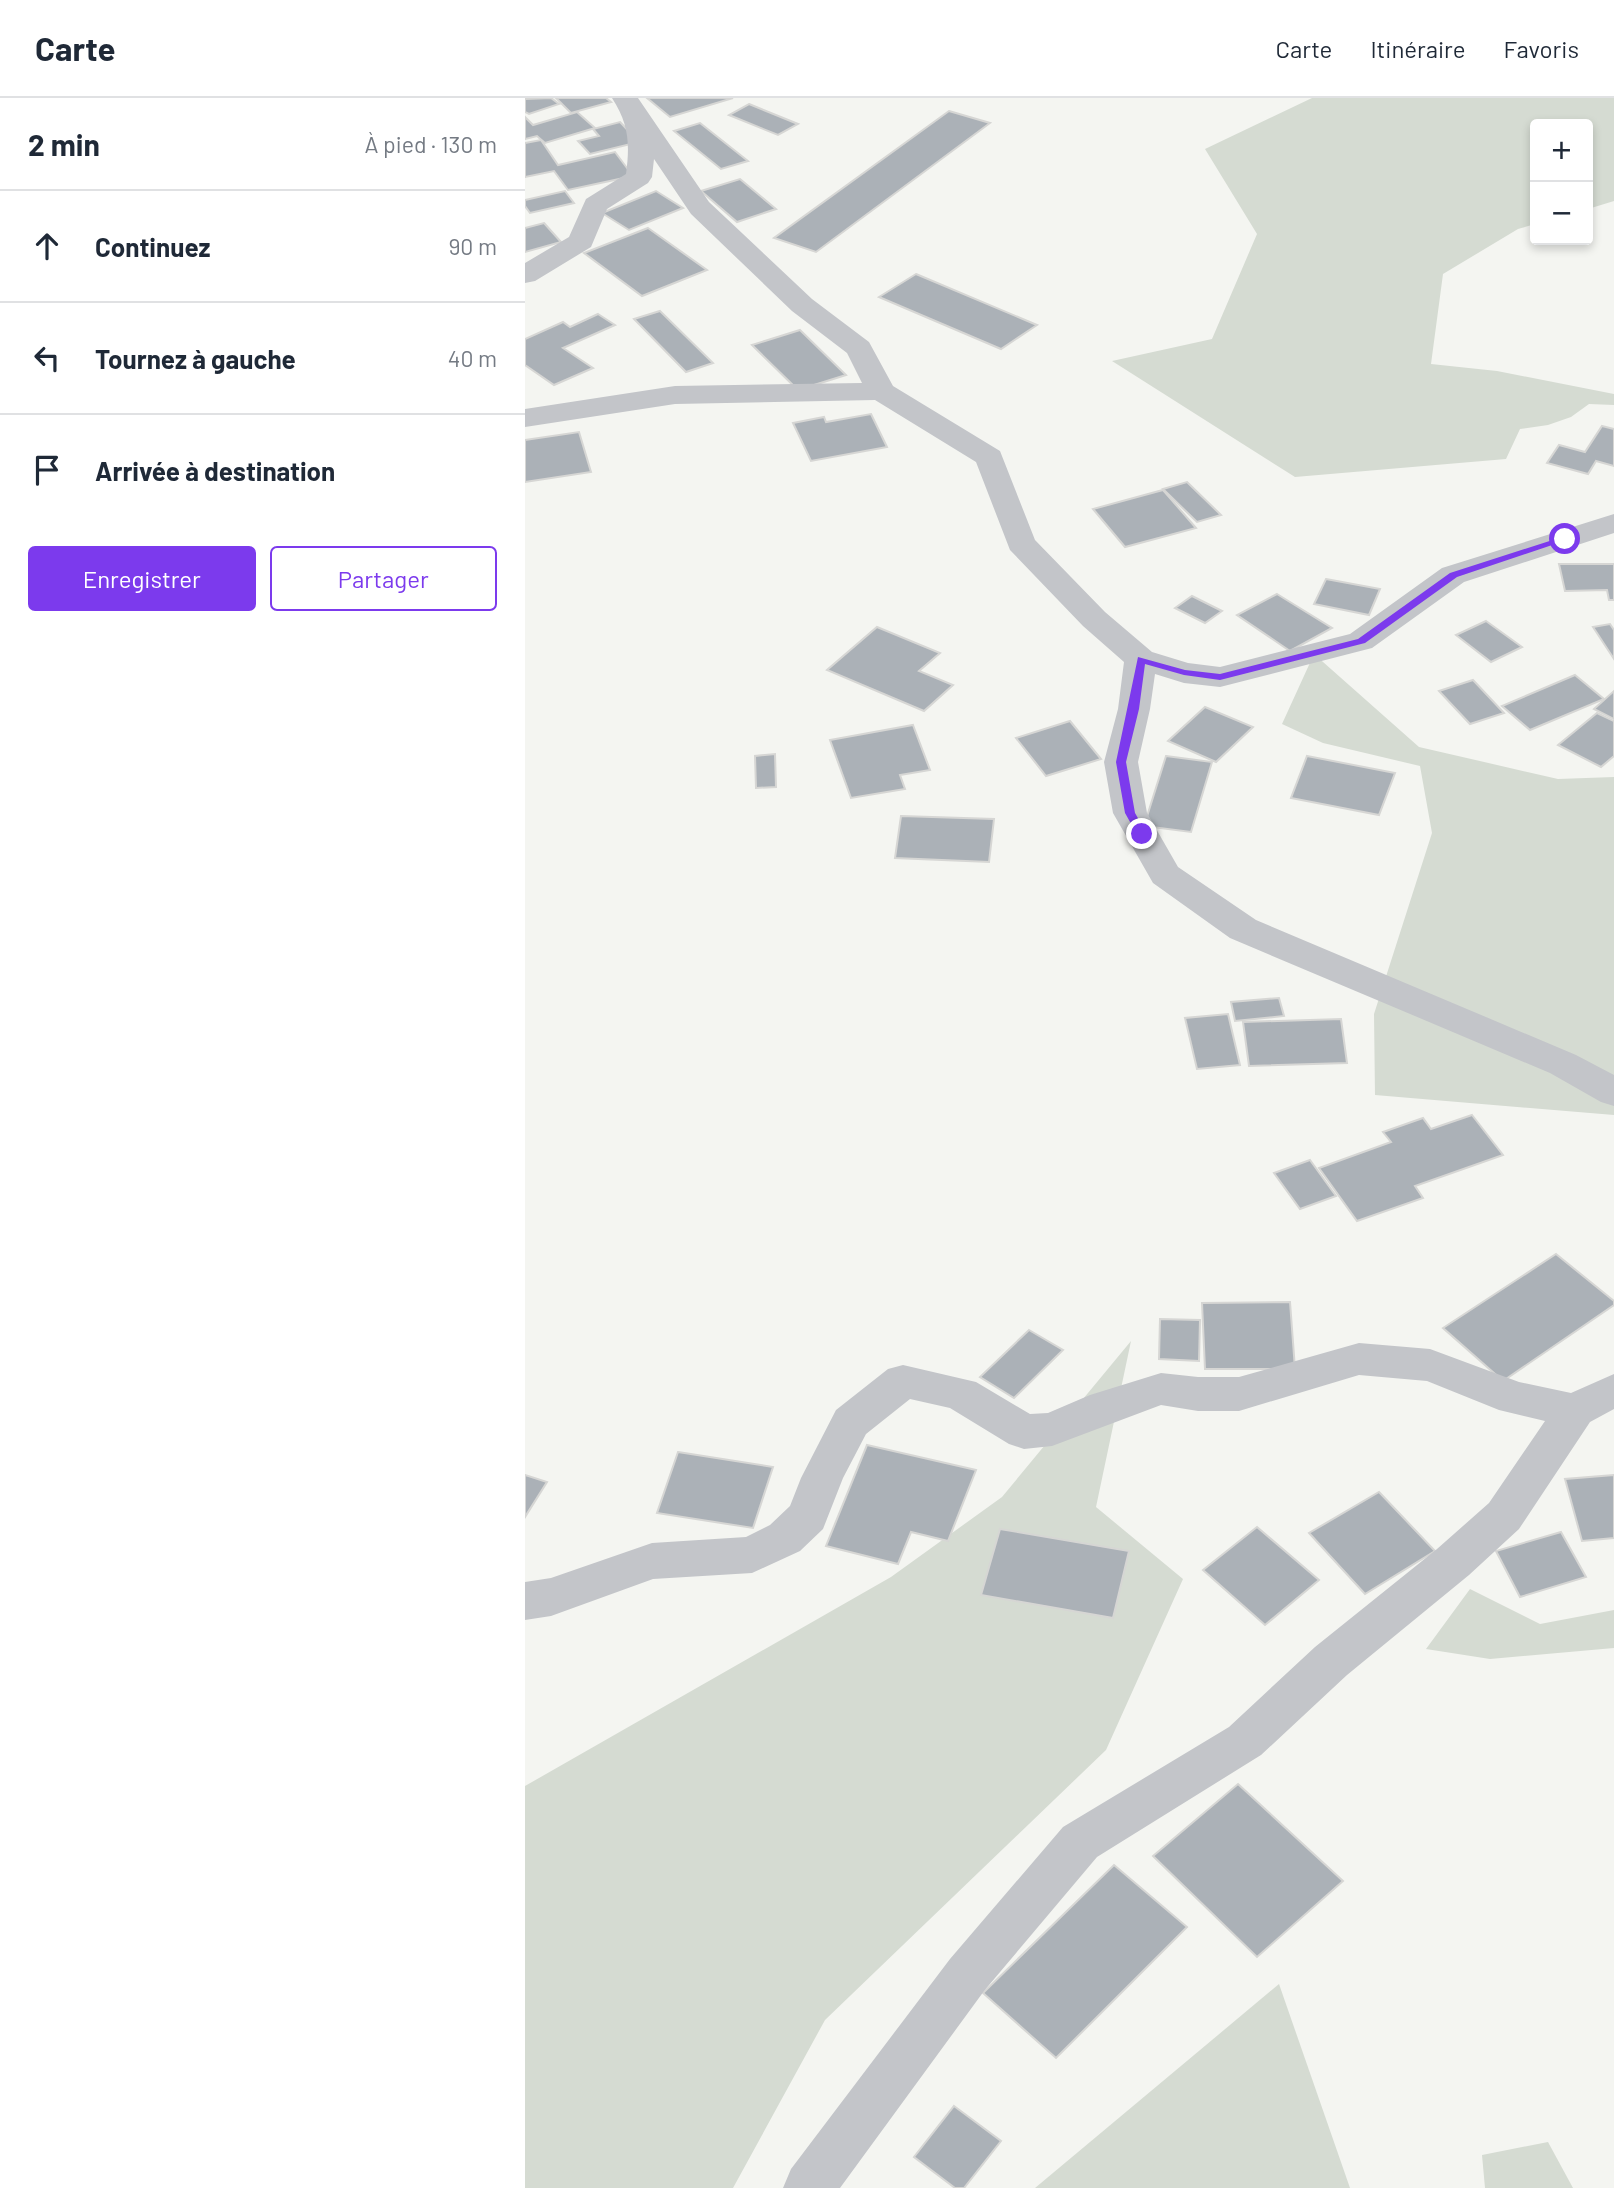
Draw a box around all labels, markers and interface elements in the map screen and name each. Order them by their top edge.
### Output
text: Carte [35,28,116,68]
text: Carte [1276,34,1332,63]
text: Itinéraire [1370,34,1466,63]
text: Favoris [1504,34,1579,63]
map controls [1530,119,1593,245]
button: + [1530,119,1593,182]
text: 2 min [28,126,100,162]
text: À pied · 130 m [365,130,497,158]
button: − [1530,182,1593,245]
icon: ahead [28,227,66,265]
text: Continuez [95,231,211,262]
text: 90 m [448,232,497,260]
icon: left [28,339,66,377]
text: Tournez à gauche [95,343,296,374]
text: 40 m [448,344,497,372]
icon: arrive [28,451,66,489]
text: Arrivée à destination [95,455,335,486]
route start [1549,523,1580,554]
button: Enregistrer [28,546,256,611]
button: Partager [270,546,497,611]
route end [1126,818,1157,849]

